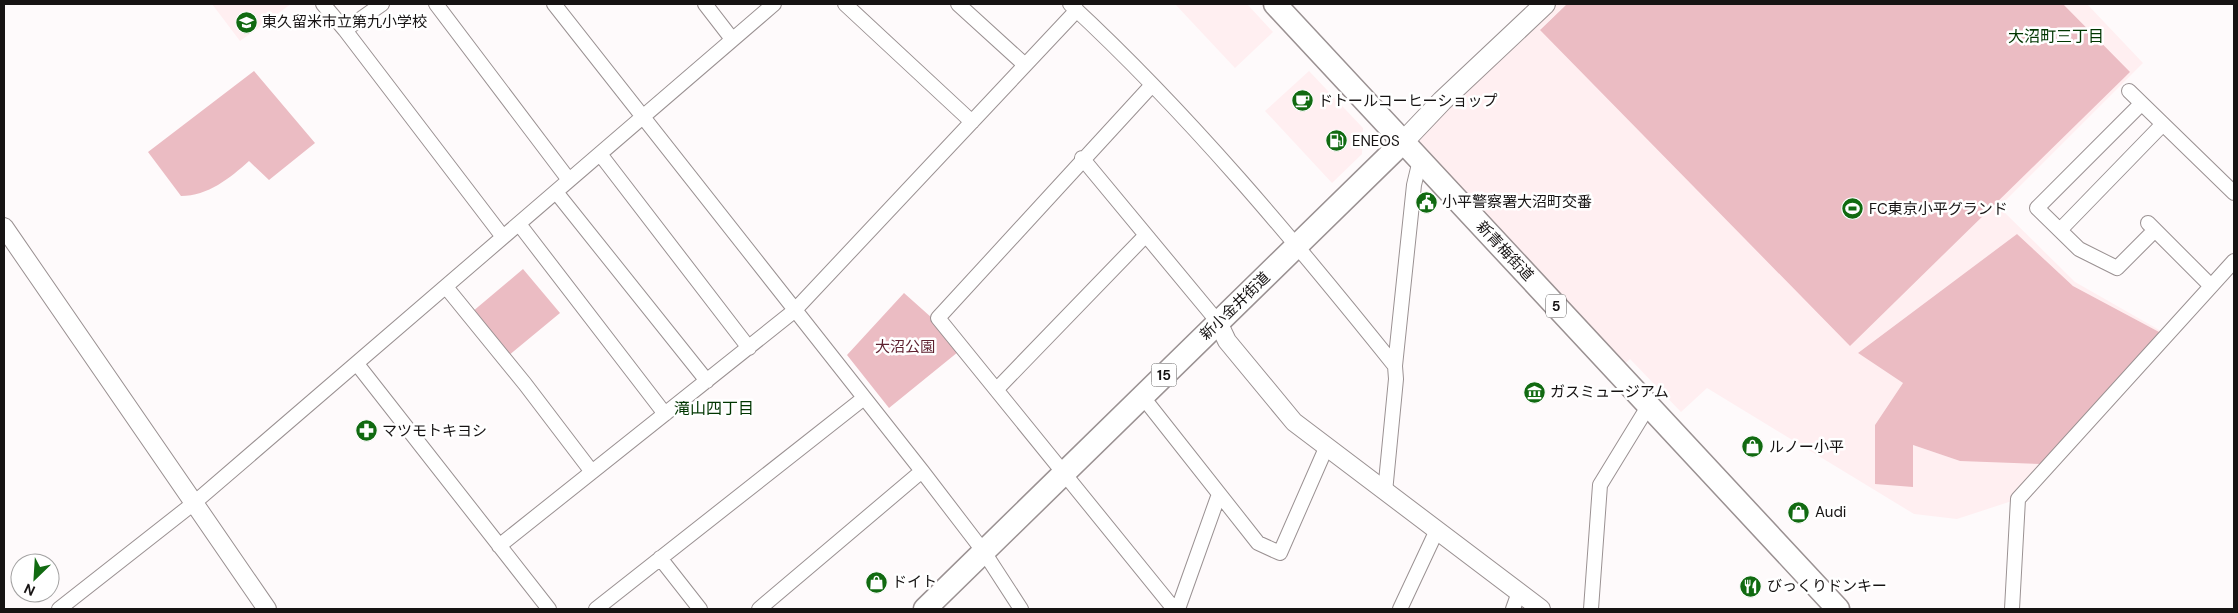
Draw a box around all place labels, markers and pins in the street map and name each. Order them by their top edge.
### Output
school or university icon: 東久留米市立第九小学校 [234,10,258,34]
place label: 東久留米市立第九小学校 [262,12,427,32]
cafe icon: ドトールコーヒーショップ [1290,89,1314,113]
place label: ドトールコーヒーショップ [1318,91,1497,111]
fuel station icon: ENEOS [1324,129,1348,153]
place label: ENEOS [1352,131,1400,151]
public building icon: 小平警察署大沼町交番 [1414,190,1438,214]
place label: 小平警察署大沼町交番 [1442,192,1592,212]
sports icon: FC東京小平グランド [1841,197,1865,221]
place label: FC東京小平グランド [1869,199,2008,219]
museum icon: ガスミュージアム [1522,380,1546,404]
place label: ガスミュージアム [1550,382,1669,402]
pharmacy icon: マツモトキヨシ [354,419,378,443]
place label: マツモトキヨシ [382,421,487,441]
shop icon: ルノー小平 [1741,435,1765,459]
place label: ルノー小平 [1769,437,1844,457]
shop icon: Audi [1787,500,1811,524]
place label: Audi [1815,502,1846,522]
shop icon: ドイト [864,570,888,594]
place label: ドイト [892,572,937,592]
restaurant icon: びっくりドンキー [1739,574,1763,598]
place label: びっくりドンキー [1767,576,1887,596]

